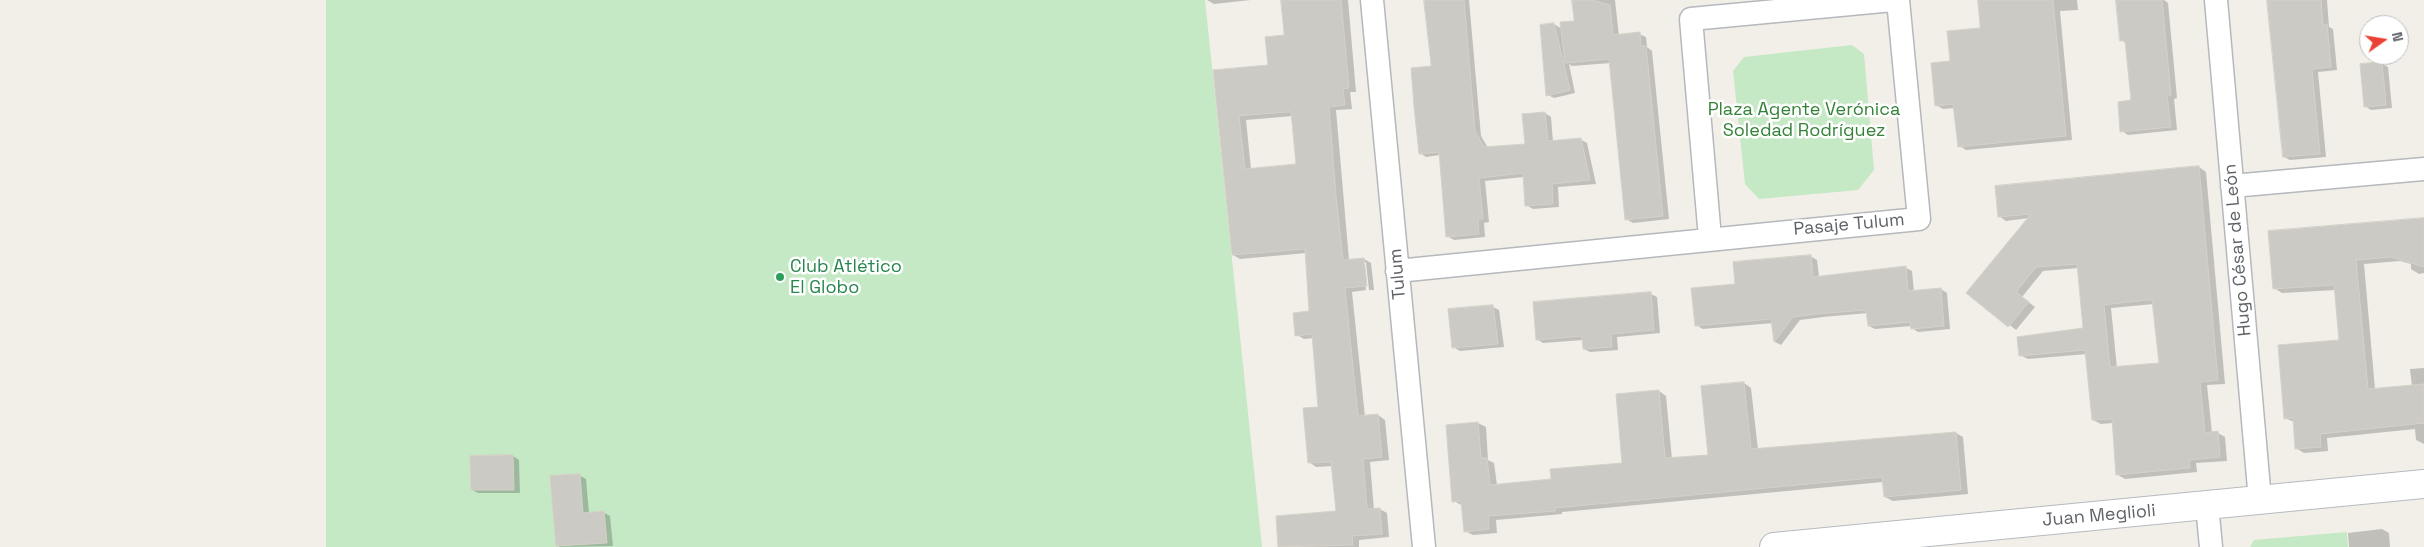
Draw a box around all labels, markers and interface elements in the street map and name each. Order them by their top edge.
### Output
north arrow [2359,15,2409,65]
text: N [2388,30,2407,43]
park label: Plaza Agente Verónica Soledad Rodríguez [1708,99,1900,142]
street label: Hugo César de León [2220,163,2256,337]
street label: Pasaje Tulum [1793,209,1905,241]
street label: Tulum [1385,248,1411,300]
place label: Club Atlético El Globo [790,256,902,298]
marker: Club Atlético El Globo [774,271,786,283]
street label: Juan Meglioli [2041,500,2157,532]

